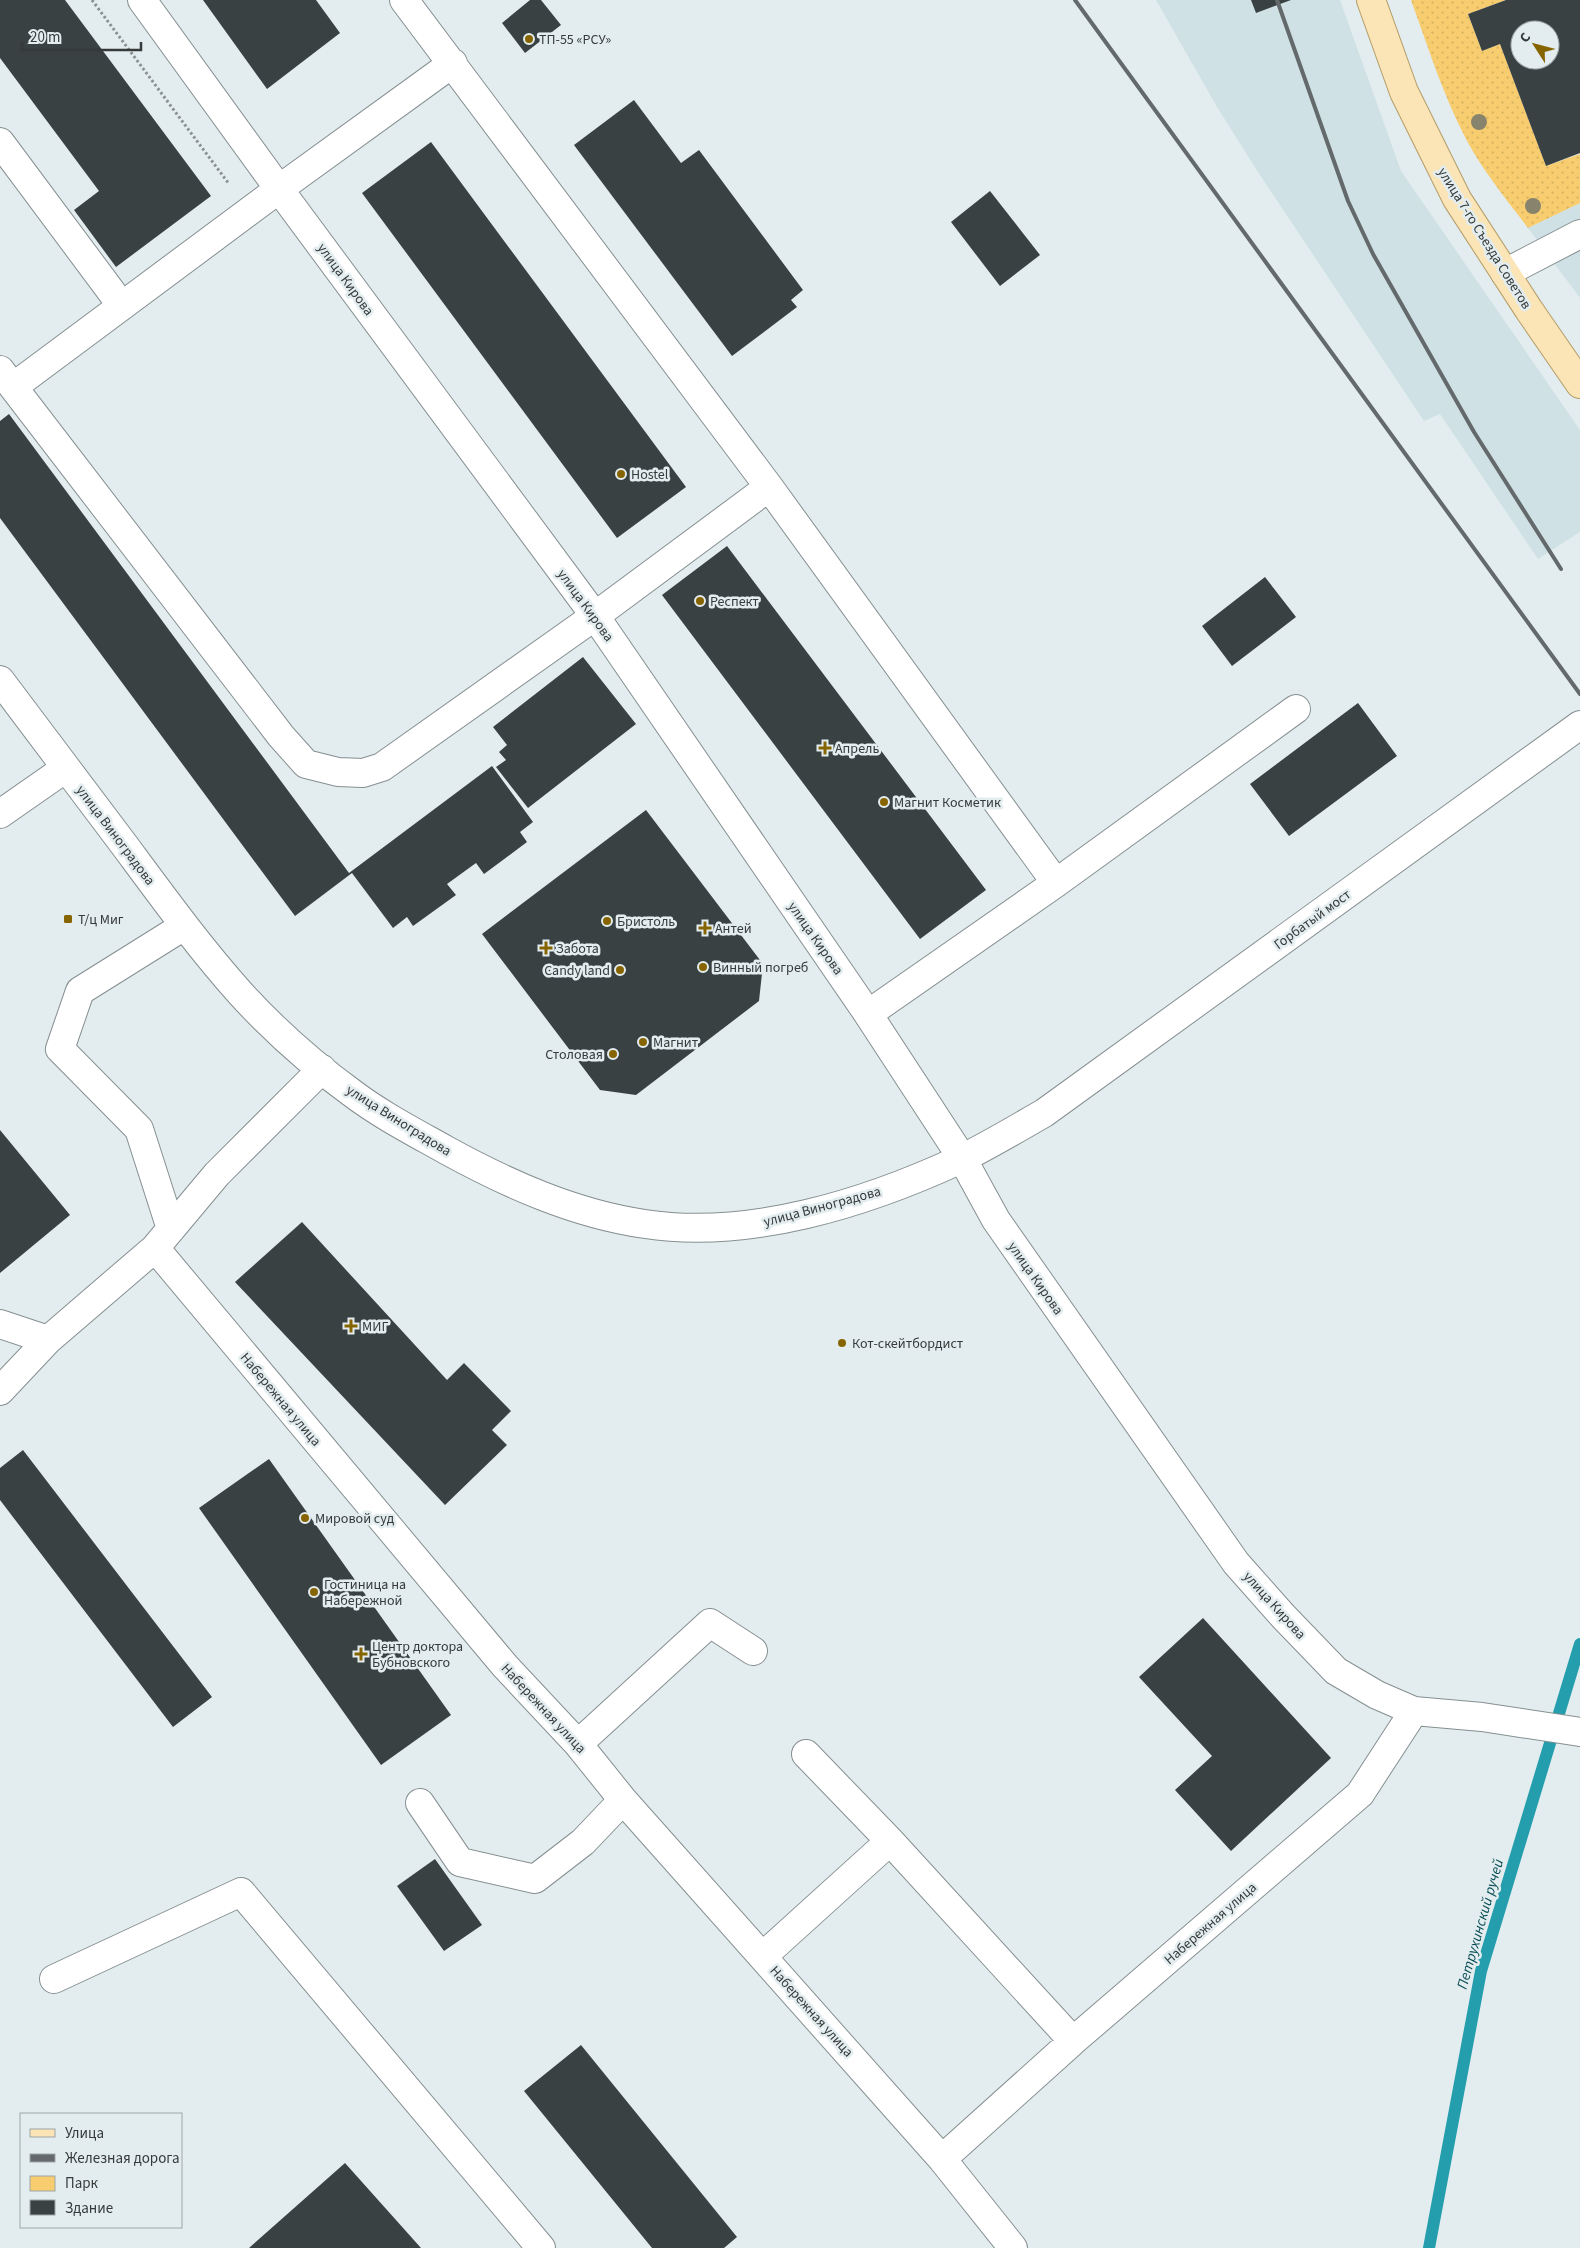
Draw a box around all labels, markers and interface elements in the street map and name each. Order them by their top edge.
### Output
scale bar [22,20,141,52]
north arrow [1510,20,1560,70]
text: 20 m [30,27,60,48]
text: С [1515,29,1536,47]
place label: ТП-55 «РСУ» [539,30,611,50]
marker: ТП-55 «РСУ» [523,33,535,45]
street label: улица 7-го Съезда Советов [1432,164,1536,313]
street label: улица Кирова [312,239,378,320]
place label: Hostel [631,465,669,485]
marker: Hostel [615,468,627,480]
street label: улица Кирова [552,565,618,646]
place label: Респект [710,592,759,612]
marker: Респект [694,595,706,607]
place label: Апрель [835,739,880,759]
marker: Апрель [819,742,831,754]
street label: улица Виноградова [71,781,160,890]
place label: Магнит Косметик [894,793,1001,813]
marker: Магнит Косметик [878,796,890,808]
street label: Горбатый мост [1270,885,1356,955]
street label: улица Кирова [783,898,848,979]
place label: Т/ц Миг [78,910,124,930]
place label: Бристоль [617,912,675,932]
marker: Т/ц Миг [62,913,74,925]
marker: Бристоль [601,915,613,927]
place label: Антей [715,919,752,939]
marker: Антей [699,922,711,934]
place label: Забота [556,939,599,959]
marker: Забота [540,942,552,954]
place label: Винный погреб [713,958,808,978]
place label: Candy land [544,961,610,981]
marker: Винный погреб [697,961,709,973]
marker: Candy land [614,964,626,976]
place label: Магнит [653,1033,699,1053]
marker: Магнит [637,1036,649,1048]
place label: Столовая [545,1045,603,1065]
marker: Столовая [607,1048,619,1060]
street label: улица Виноградова [342,1080,455,1161]
street label: улица Виноградова [761,1182,883,1232]
street label: улица Кирова [1003,1238,1068,1319]
place label: МИГ [362,1317,388,1337]
marker: МИГ [344,1319,358,1333]
place label: Кот-скейтбордист [852,1334,964,1354]
marker: Кот-скейтбордист [836,1337,848,1349]
street label: Набережная улица [235,1349,325,1451]
place label: Мировой суд [315,1509,395,1529]
marker: Мировой суд [299,1512,311,1524]
street label: улица Кирова [1238,1567,1310,1644]
place label: Гостиница на Набережной [324,1575,406,1611]
marker: Гостиница на Набережной [308,1586,320,1598]
place label: Центр доктора Бубновского [372,1637,463,1673]
marker: Центр доктора Бубновского [354,1647,368,1661]
street label: Набережная улица [496,1659,590,1758]
water label: Петрухинский ручей [1452,1857,1509,1992]
street label: Набережная улица [1160,1878,1261,1970]
street label: Набережная улица [765,1962,858,2062]
legend [20,2113,182,2228]
text: Улица [65,2123,104,2144]
text: Железная дорога [65,2148,180,2169]
text: Парк [65,2173,99,2194]
text: Здание [65,2198,113,2219]

